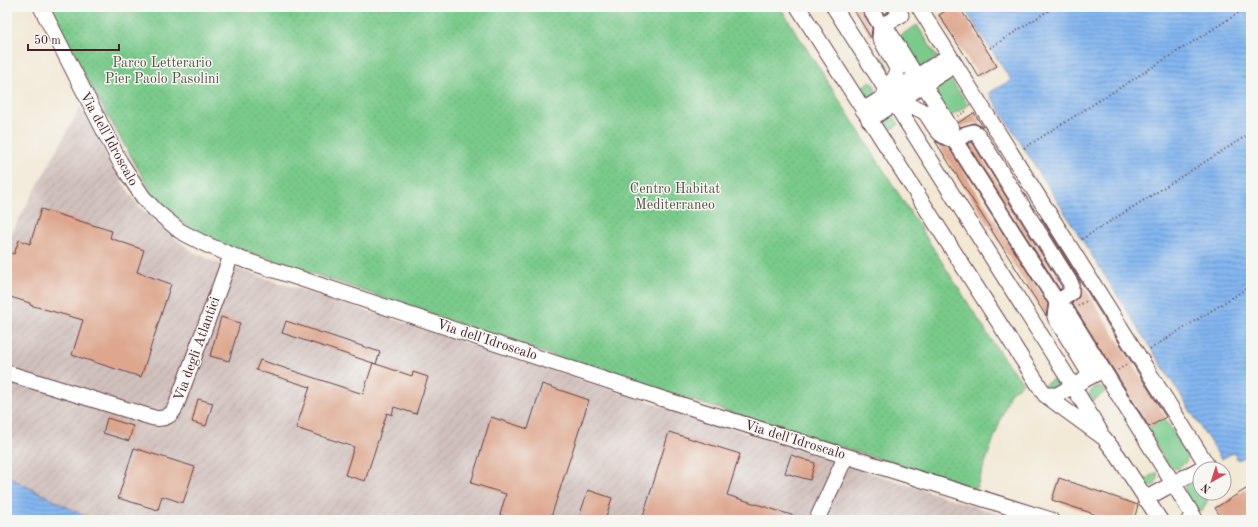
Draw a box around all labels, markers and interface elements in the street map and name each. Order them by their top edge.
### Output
scale bar [28,26,119,52]
text: 50 m [34,34,61,47]
park label: Parco Letterario Pier Paolo Pasolini [105,56,219,86]
street label: Via dell'Idroscalo [77,90,141,188]
park label: Centro Habitat Mediterraneo [630,182,720,212]
street label: Via degli Atlantici [172,295,222,403]
street label: Via dell'Idroscalo [435,317,539,363]
street label: Via dell'Idroscalo [743,418,847,462]
north arrow [1192,461,1232,501]
text: N [1199,480,1213,495]

